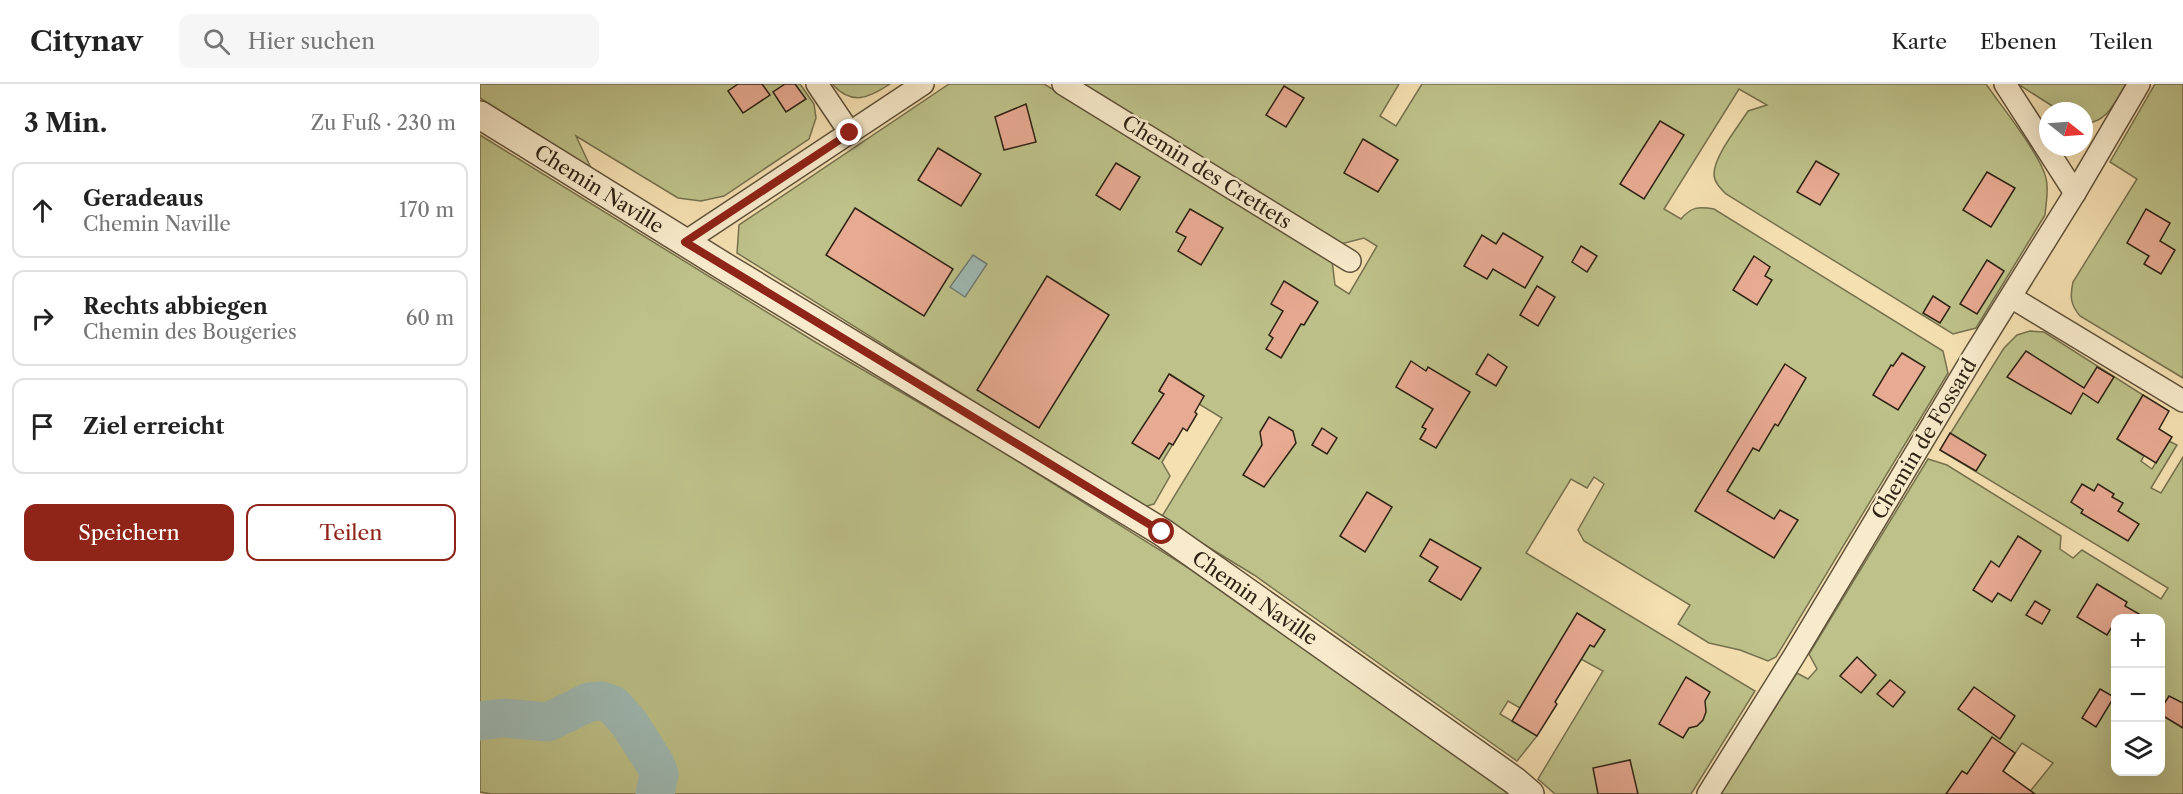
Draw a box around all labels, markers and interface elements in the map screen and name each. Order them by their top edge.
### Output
search box [179,14,599,68]
text: Citynav [30,24,143,58]
icon: search [200,25,233,58]
text: Hier suchen [248,28,375,55]
text: Karte [1892,29,1947,54]
text: Ebenen [1980,29,2057,54]
text: Teilen [2090,29,2153,54]
north arrow [2039,102,2093,156]
text: 3 Min. [24,107,107,139]
street label: Chemin des Crettets [1118,110,1296,234]
text: Zu Fuß · 230 m [311,111,456,135]
route end [836,119,862,145]
street label: Chemin Naville [530,140,668,238]
text: Geradeaus [83,185,203,212]
icon: ahead [26,194,59,227]
text: 170 m [399,198,454,222]
text: Chemin Naville [83,212,231,236]
text: Rechts abbiegen [83,293,268,320]
icon: right [26,302,59,335]
text: 60 m [406,306,454,330]
text: Chemin des Bougeries [83,320,297,344]
street label: Chemin de Fossard [1867,354,1981,524]
icon: arrive [26,410,59,443]
text: Ziel erreicht [83,413,224,440]
button: Speichern [24,504,234,561]
button: Teilen [246,504,456,561]
route start [1148,518,1174,544]
street label: Chemin Naville [1188,546,1322,650]
map controls [2111,614,2165,776]
button: + [2111,614,2165,668]
button: − [2111,668,2165,722]
button: layers [2111,722,2165,776]

